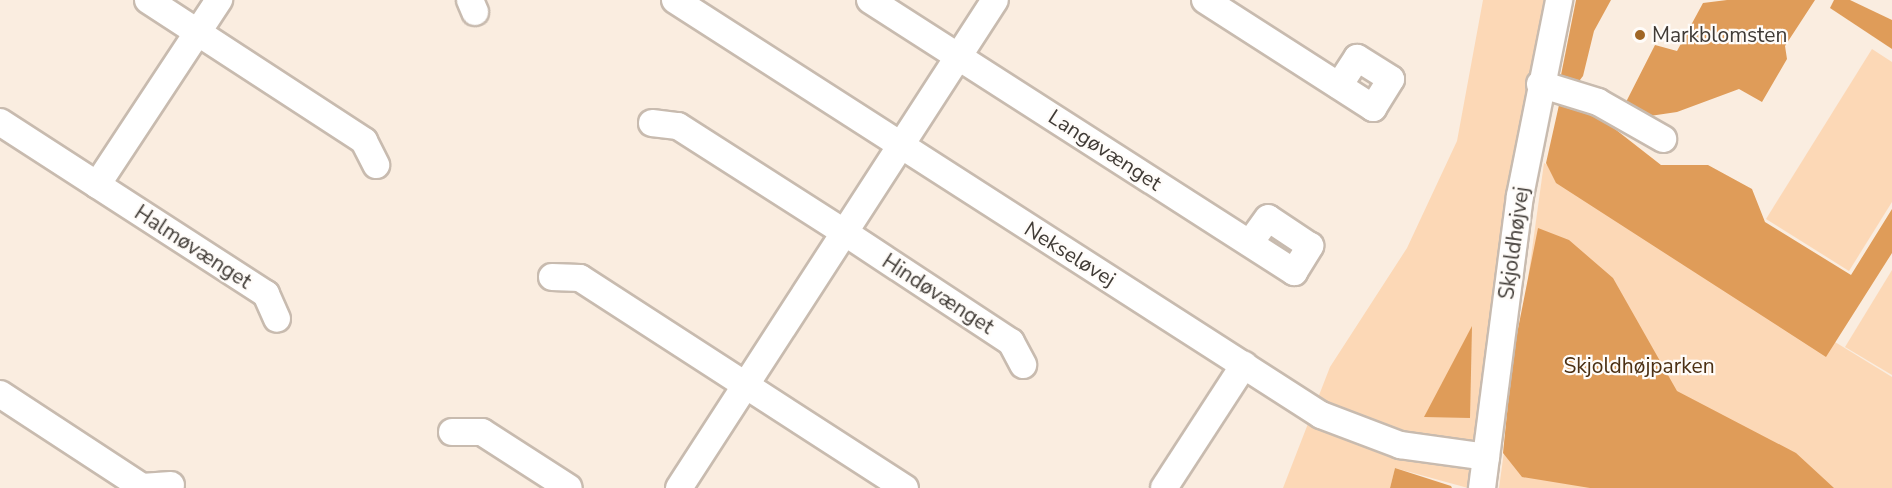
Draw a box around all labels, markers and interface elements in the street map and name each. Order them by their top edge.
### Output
place label: Markblomsten [1652,22,1787,48]
marker: Markblomsten [1633,28,1647,42]
street label: Langøvænget [1044,104,1166,196]
street label: Skjoldhøjvej [1494,185,1534,301]
street label: Halmøvænget [130,200,256,294]
street label: Nekseløvej [1020,216,1120,292]
street label: Hindøvænget [877,249,999,339]
park label: Skjoldhøjparken [1563,353,1715,379]

